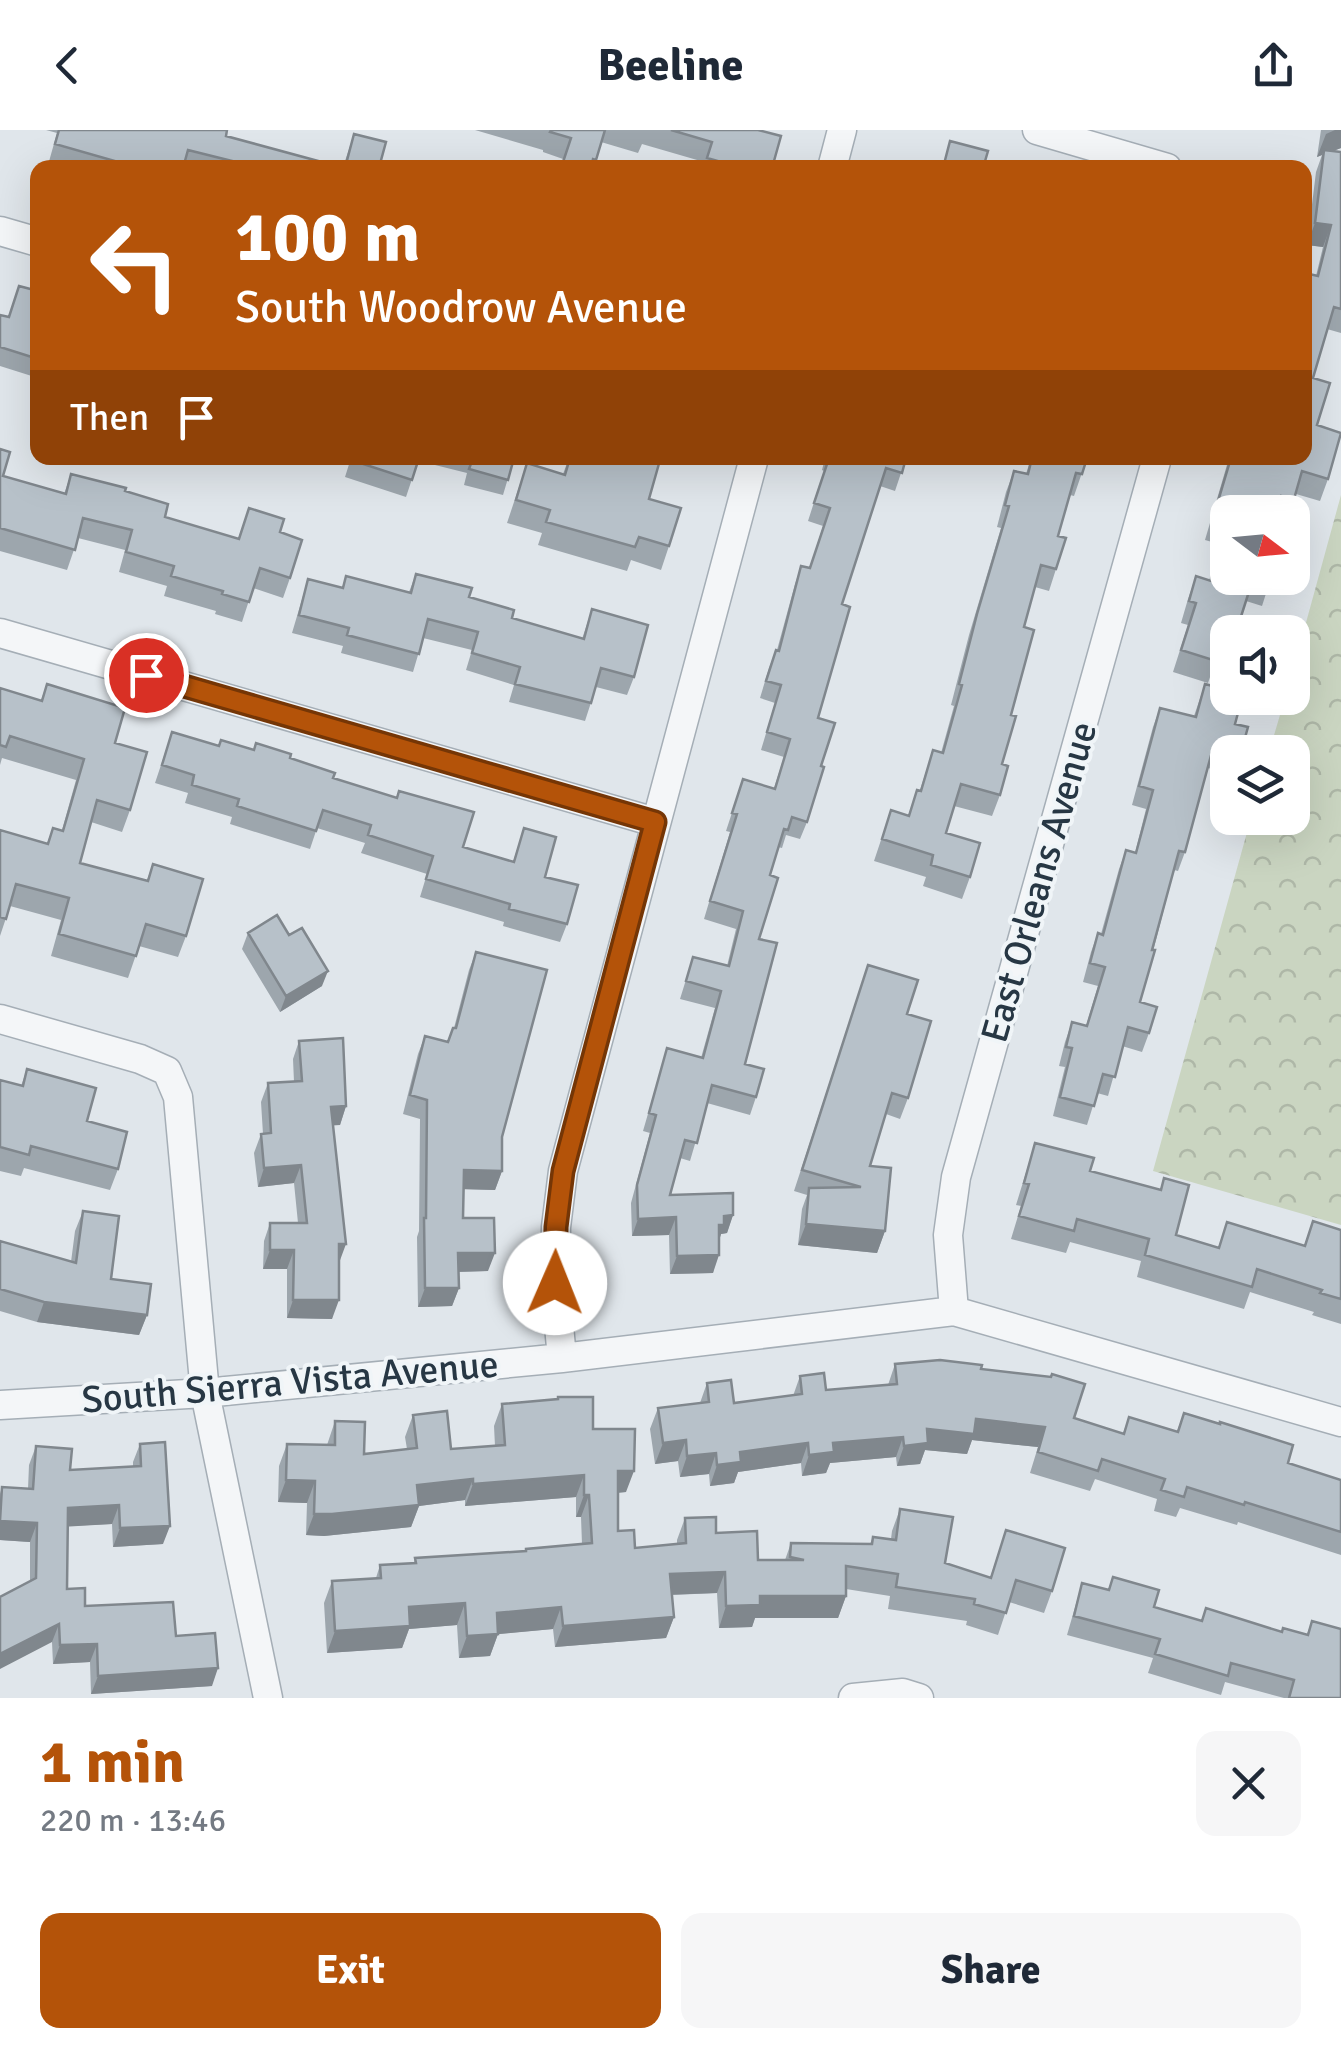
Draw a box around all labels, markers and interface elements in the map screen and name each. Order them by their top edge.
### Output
icon: back [40,38,95,93]
text: Beeline [597,38,744,93]
icon: share [1246,38,1301,93]
text: 100 m [235,194,420,280]
icon: left [70,200,200,330]
text: South Woodrow Avenue [235,280,687,335]
icon: arrive [169,390,224,445]
text: Then [70,394,149,441]
north arrow [1210,495,1310,595]
map controls [1210,495,1310,835]
button: sound [1210,615,1310,715]
pin [104,633,189,718]
icon: arrive [119,648,174,703]
street label: East Orleans Avenue [971,716,1107,1048]
button: layers [1210,735,1310,835]
position arrow [503,1231,607,1335]
street label: South Sierra Vista Avenue [80,1340,500,1424]
text: 1 min [40,1726,185,1800]
button: close [1196,1731,1301,1836]
text: 220 m · 13:46 [40,1801,226,1840]
button: Exit [40,1913,661,2028]
button: Share [681,1913,1301,2028]

